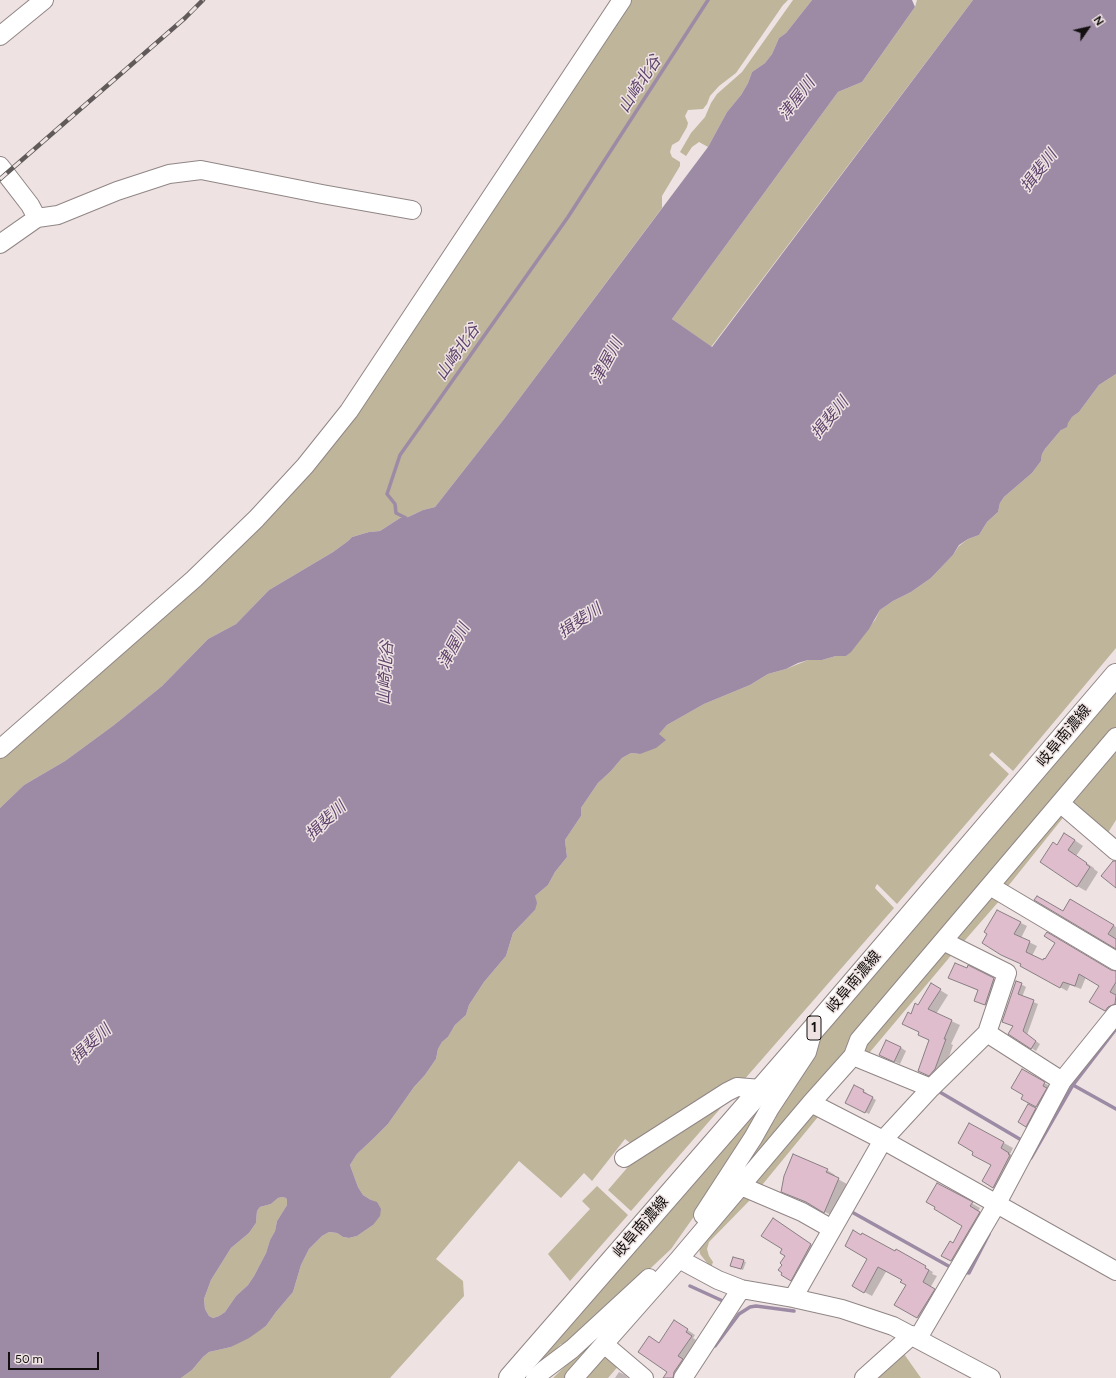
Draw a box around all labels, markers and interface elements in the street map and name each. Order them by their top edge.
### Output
north arrow [1068,8,1108,48]
text: N [1091,14,1106,28]
water label: 山崎北谷 [615,52,665,116]
water label: 津屋川 [775,74,819,124]
water label: 揖斐川 [1017,146,1061,196]
water label: 山崎北谷 [432,320,484,384]
water label: 津屋川 [587,335,627,387]
water label: 揖斐川 [807,393,853,443]
water label: 揖斐川 [555,600,605,642]
water label: 津屋川 [434,620,474,672]
water label: 山崎北谷 [375,641,397,705]
street label: 岐阜南濃線 [1033,701,1095,771]
water label: 揖斐川 [302,798,350,844]
street label: 岐阜南濃線 [823,947,885,1017]
road number: 1 [807,1016,821,1040]
water label: 揖斐川 [67,1021,115,1067]
street label: 岐阜南濃線 [610,1193,672,1261]
scale bar [10,1344,101,1370]
text: 50 m [15,1352,43,1366]

